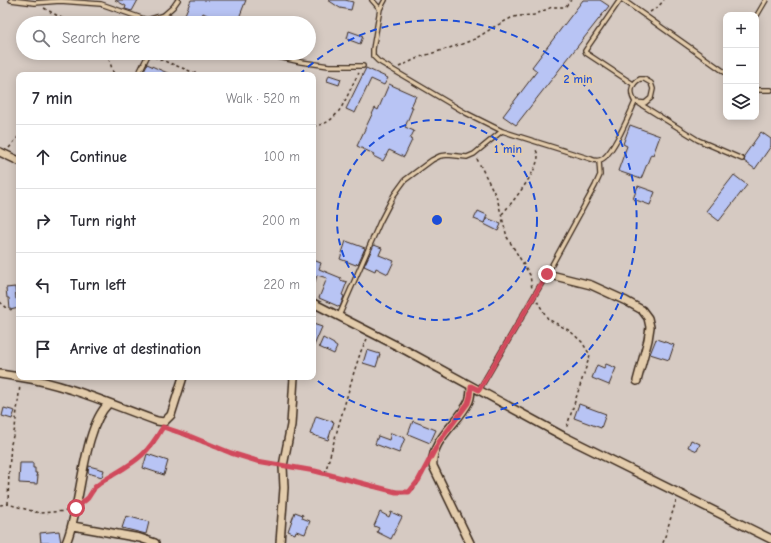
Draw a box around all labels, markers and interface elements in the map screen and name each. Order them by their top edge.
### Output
map controls [723,12,759,120]
button: + [723,12,759,48]
search box [16,16,316,60]
icon: search [30,27,52,49]
text: Search here [62,29,140,47]
button: − [723,48,759,84]
text: 2 min [563,72,593,86]
button: layers [723,84,759,120]
text: 7 min [32,89,73,108]
text: Walk · 520 m [226,91,300,106]
text: 1 min [494,142,522,156]
icon: ahead [32,146,54,168]
text: Continue [70,148,127,166]
text: 100 m [264,149,300,164]
icon: right [32,210,54,232]
text: Turn right [70,212,136,230]
text: 200 m [262,213,300,228]
centre of rings [430,213,444,227]
route end [538,265,556,283]
icon: left [32,274,54,296]
text: Turn left [70,276,126,294]
text: 220 m [263,277,300,292]
icon: arrive [32,338,54,360]
text: Arrive at destination [70,340,201,358]
route start [67,499,85,517]

